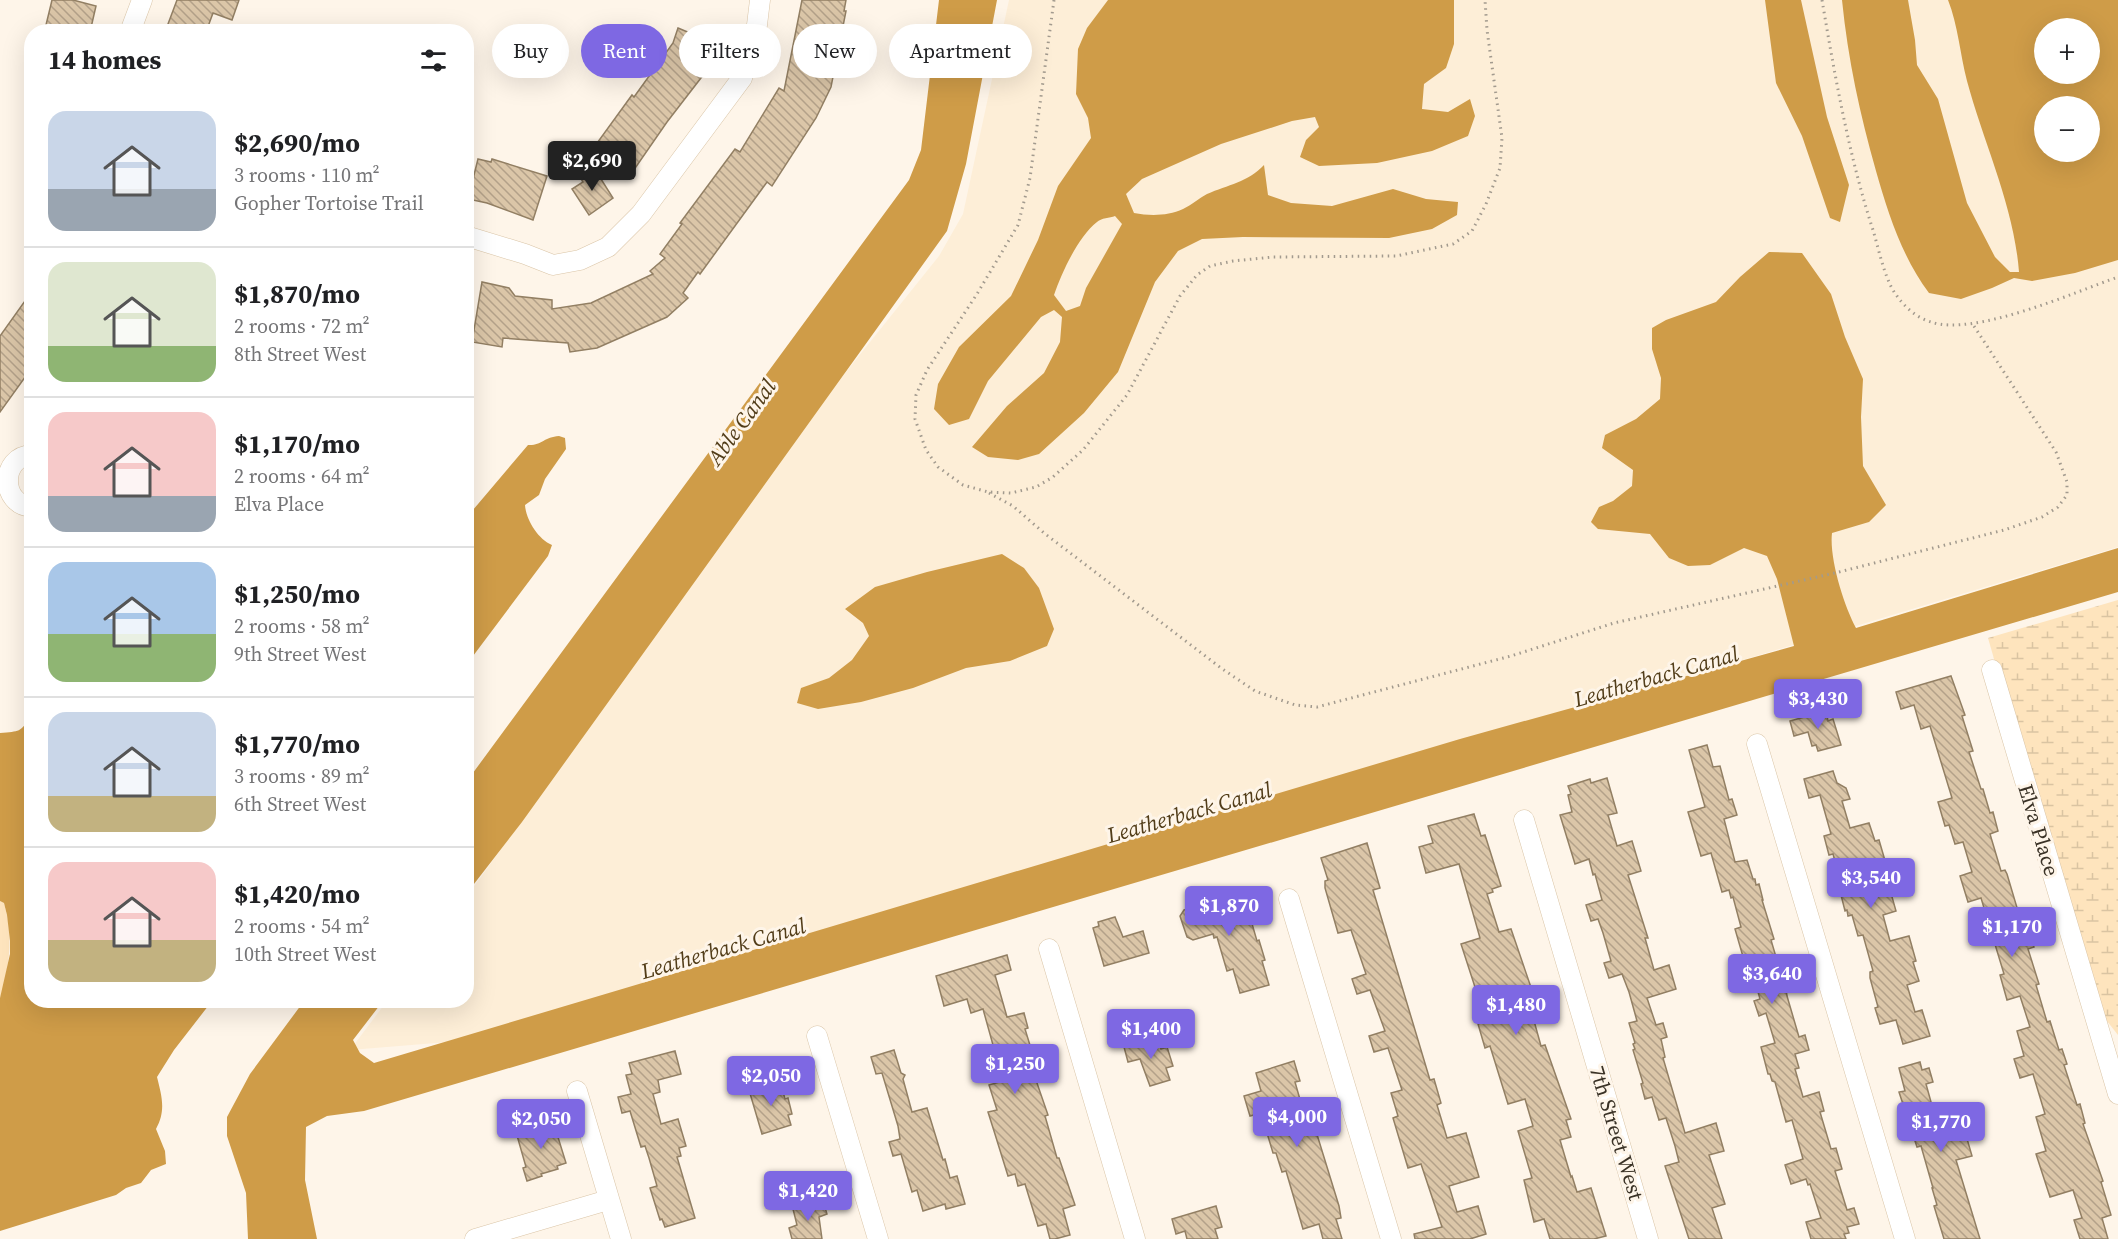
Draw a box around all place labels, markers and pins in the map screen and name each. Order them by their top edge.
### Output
pin: $2,690 [543,141,641,192]
pin: $3,430 [1769,679,1867,730]
pin: $3,540 [1822,858,1920,909]
pin: $1,870 [1180,886,1278,937]
pin: $1,170 [1963,907,2061,958]
pin: $3,640 [1723,954,1821,1005]
pin: $1,480 [1467,985,1565,1036]
pin: $1,400 [1102,1009,1200,1060]
pin: $1,250 [966,1044,1064,1095]
pin: $2,050 [722,1056,820,1107]
pin: $4,000 [1248,1097,1346,1148]
pin: $2,050 [492,1099,590,1150]
pin: $1,770 [1892,1102,1990,1153]
pin: $1,420 [759,1171,857,1222]

